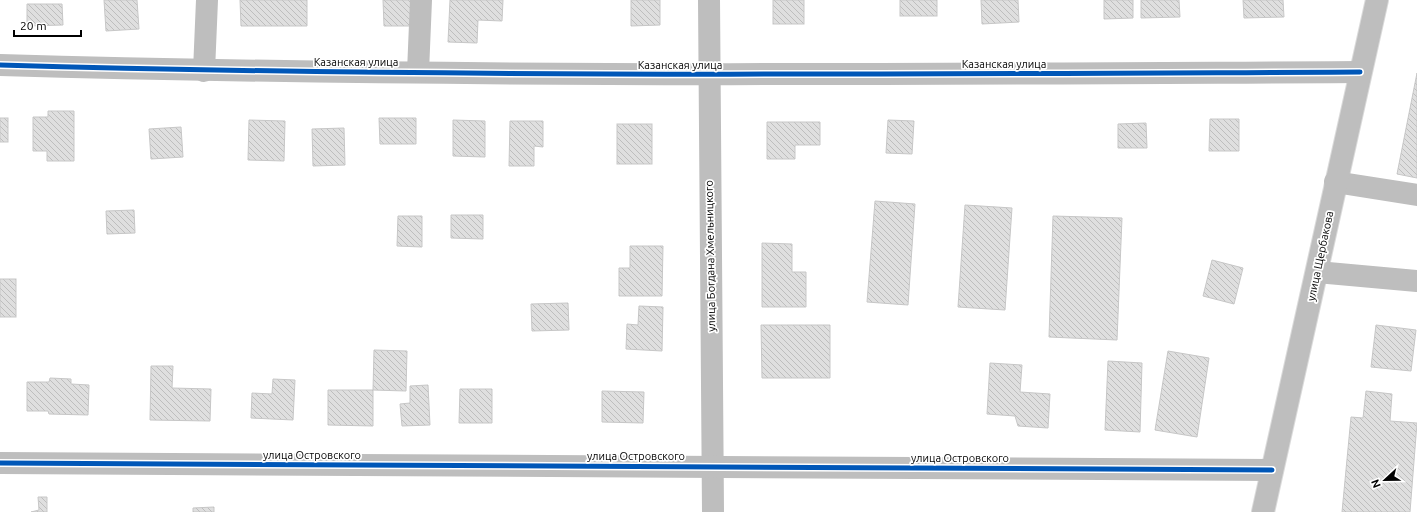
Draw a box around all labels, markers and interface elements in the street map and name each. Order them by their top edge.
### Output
scale bar [14,12,81,38]
text: 20 m [20,19,47,32]
street label: Казанская улица [314,56,398,68]
street label: Казанская улица [962,58,1046,70]
street label: Казанская улица [638,59,722,71]
street label: улица Богдана Хмельницкого [703,180,717,332]
street label: улица Щербакова [1305,210,1335,302]
street label: улица Островского [263,449,361,461]
street label: улица Островского [587,450,685,462]
street label: улица Островского [911,452,1009,464]
north arrow [1365,460,1405,500]
text: N [1369,478,1383,490]

